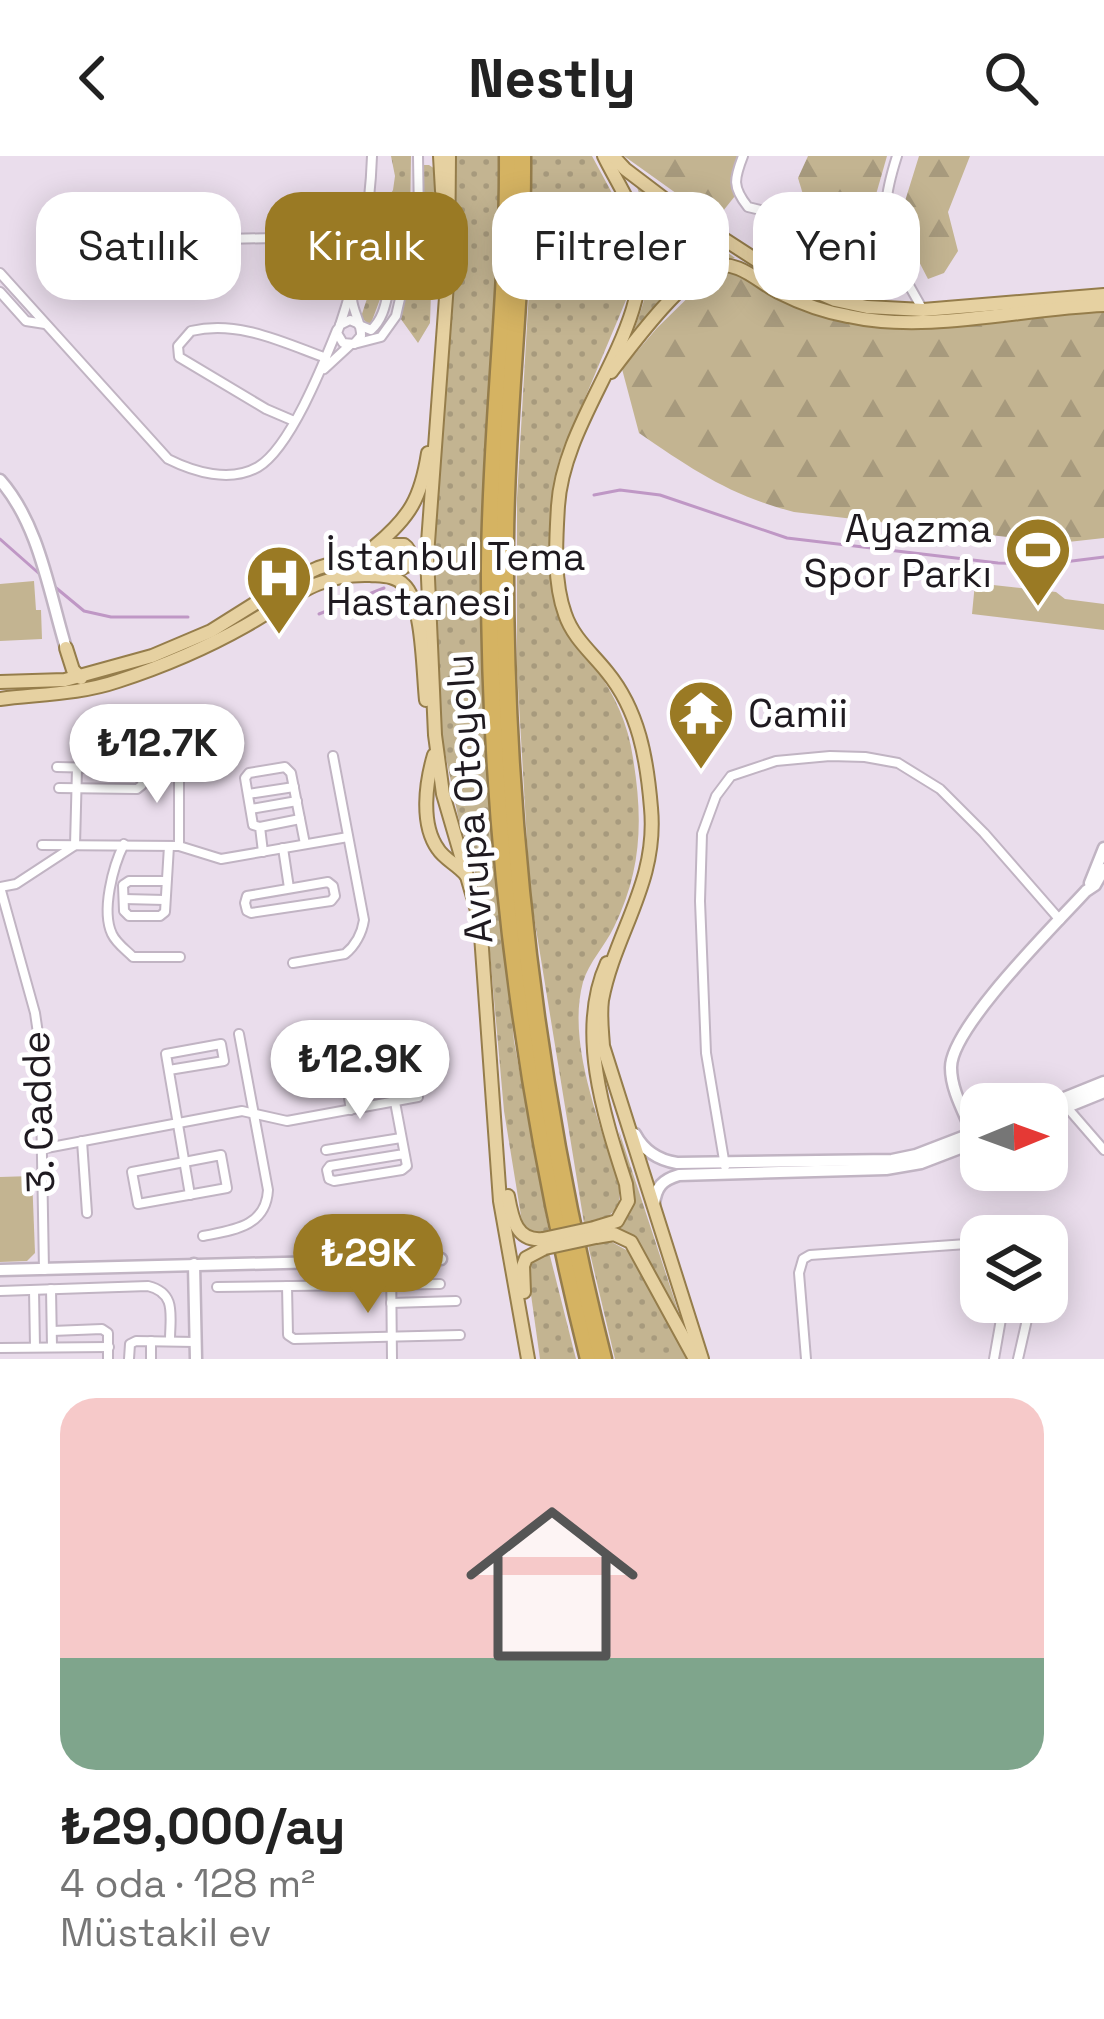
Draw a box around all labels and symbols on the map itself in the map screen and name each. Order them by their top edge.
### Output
place label: Ayazma Spor Parkı [803,504,992,598]
sports icon: Ayazma Spor Parkı [1003,515,1073,609]
place label: İstanbul Tema Hastanesi [326,532,585,626]
hospital icon: İstanbul Tema Hastanesi [244,543,314,637]
street label: Avrupa Otoyolu [434,653,504,945]
temple icon: Camii [666,678,736,772]
place label: Camii [748,689,848,738]
pin: ₺12.7K [59,704,255,806]
pin: ₺12.9K [262,1020,458,1122]
street label: 3. Cadde [11,1030,65,1194]
north arrow [960,1083,1068,1191]
pin: ₺29K [297,1214,439,1316]

